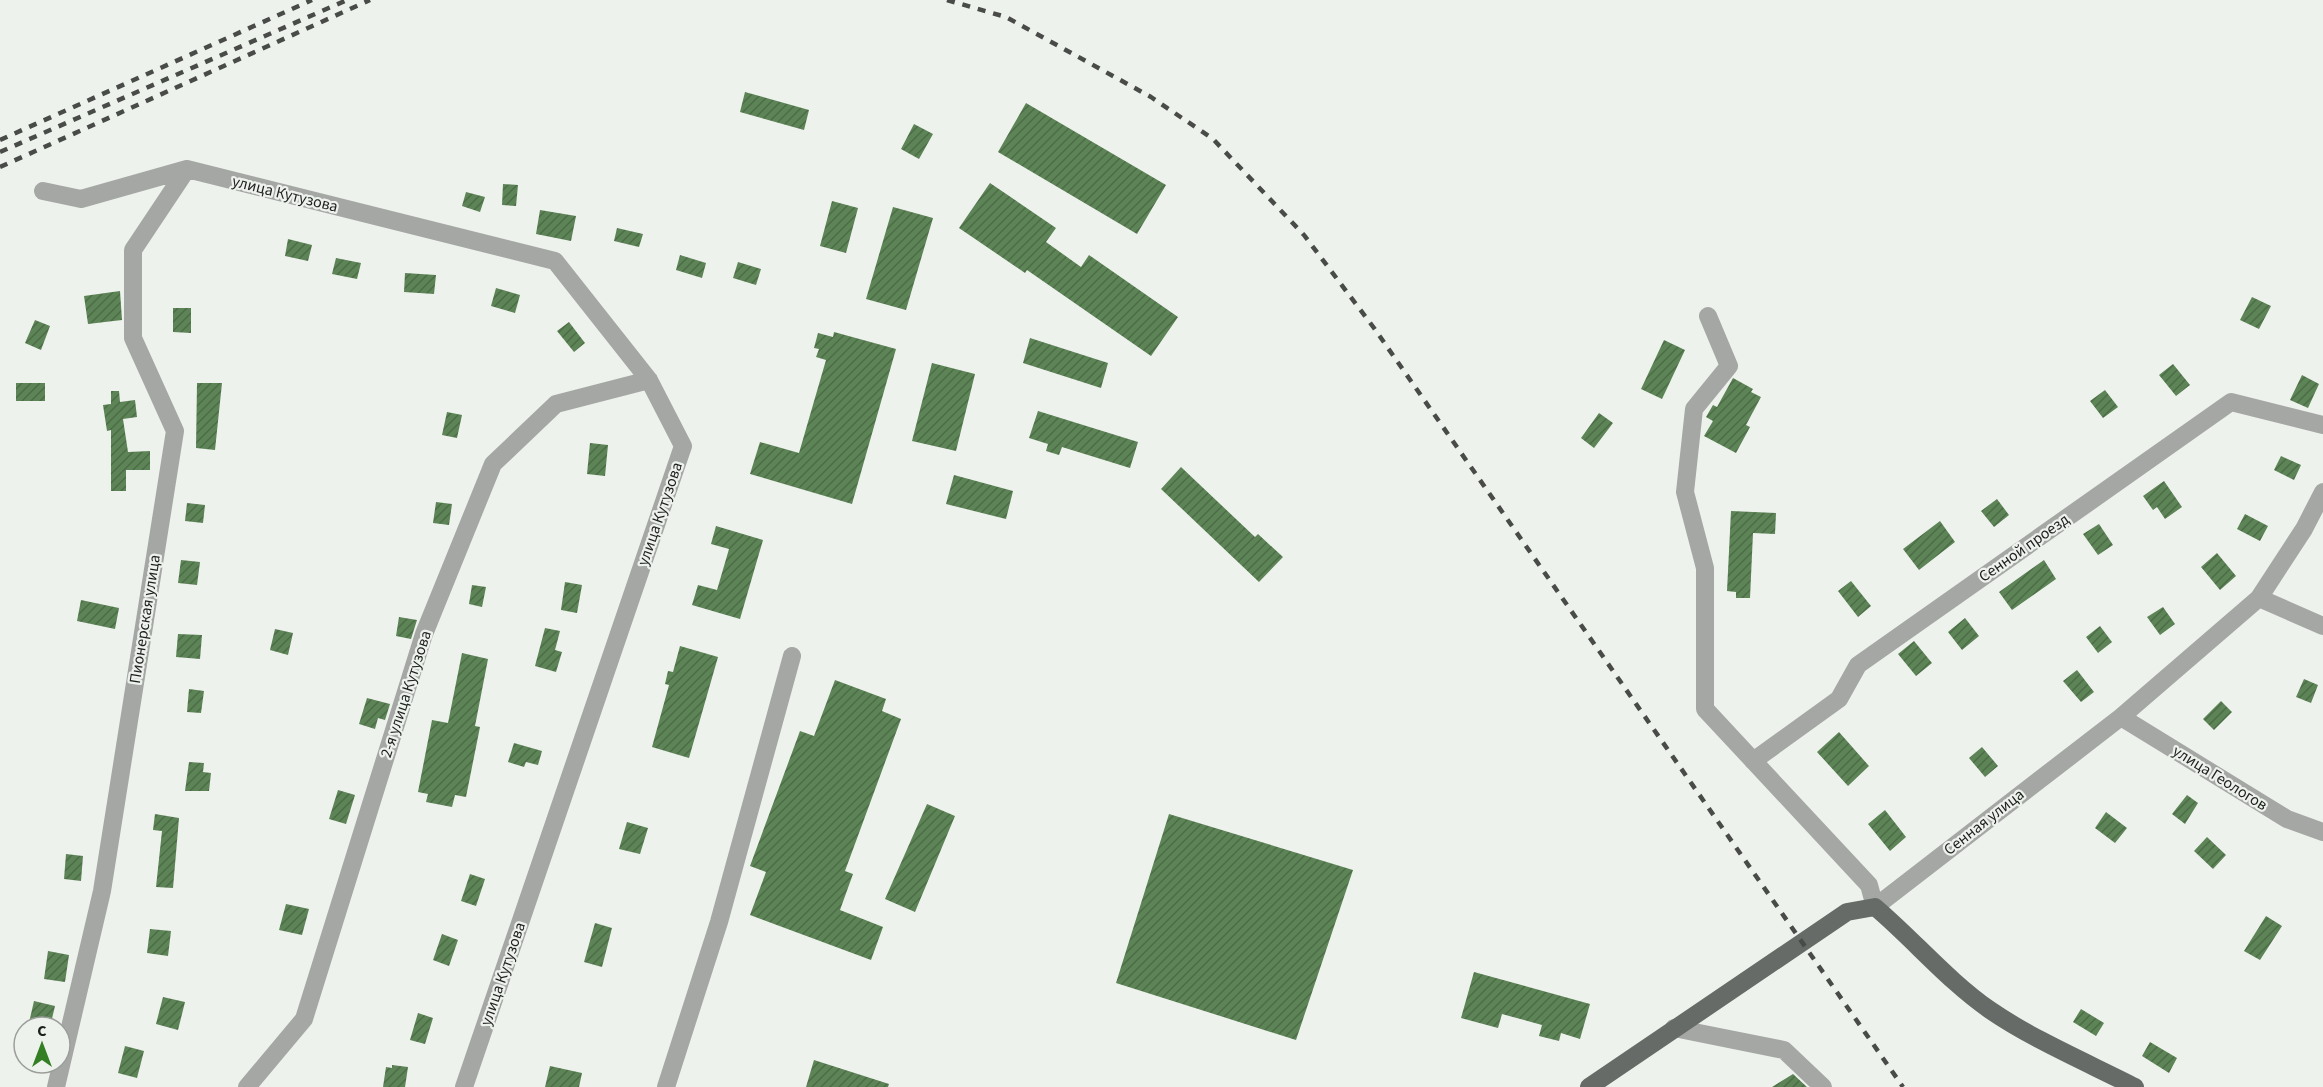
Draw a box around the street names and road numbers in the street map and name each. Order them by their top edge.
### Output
street label: улица Кутузова [230,170,340,218]
street label: улица Кутузова [632,459,688,569]
street label: Сенной проезд [1974,508,2074,587]
street label: Пионерская улица [124,553,166,685]
street label: 2-я улица Кутузова [375,628,437,760]
street label: улица Геологов [2168,740,2272,816]
street label: Сенная улица [1939,784,2029,860]
street label: улица Кутузова [475,919,531,1029]

